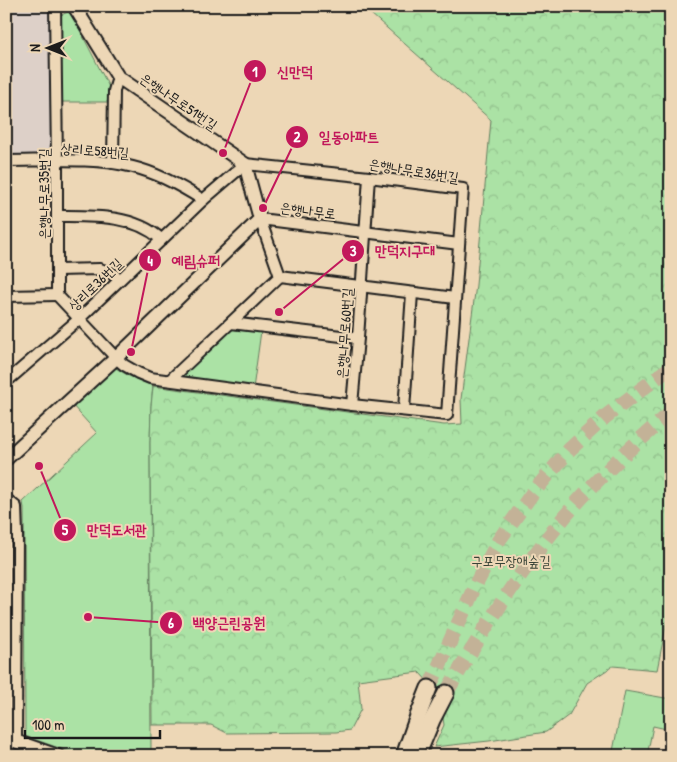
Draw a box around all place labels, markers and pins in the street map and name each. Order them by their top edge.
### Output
callout: 신만덕 [242,56,323,86]
callout: 일동아파트 [284,122,389,152]
callout: 만덕지구대 [340,236,445,266]
callout: 예림슈퍼 [137,245,231,275]
callout: 만덕도서관 [52,515,158,545]
callout: 백양근린공원 [158,608,276,638]

